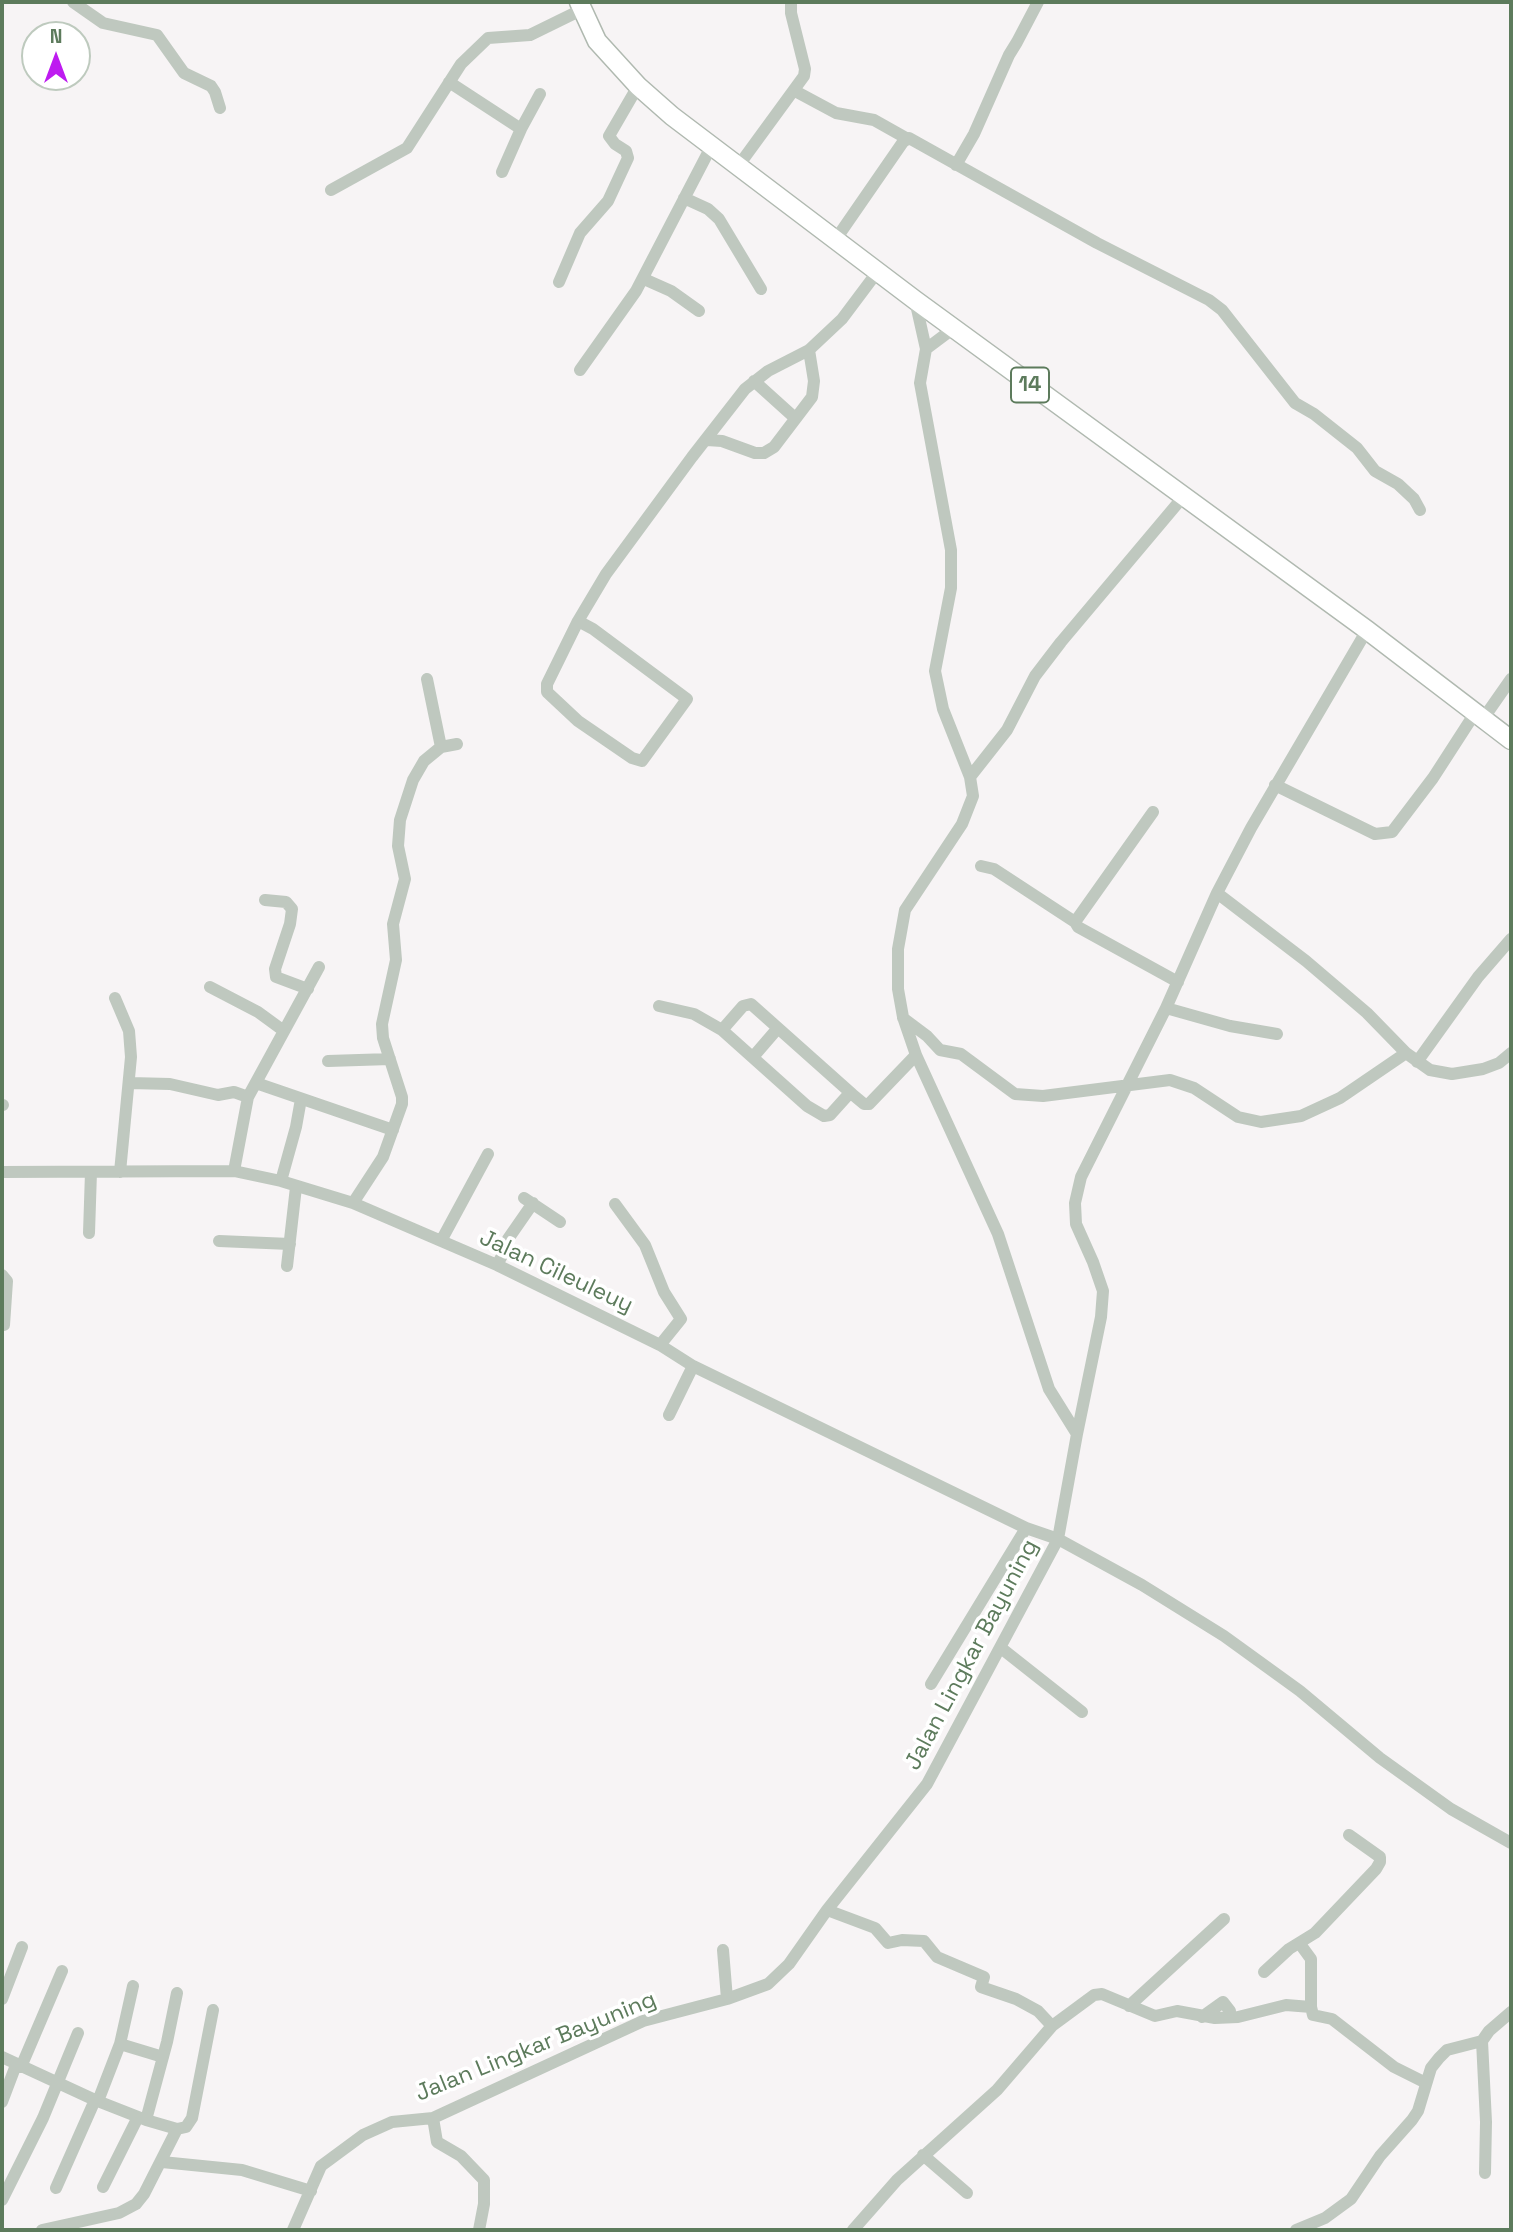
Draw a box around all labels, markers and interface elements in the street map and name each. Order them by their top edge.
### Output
north arrow [21,21,91,91]
text: N [50,24,62,49]
road number: 14 [1011,368,1049,402]
street label: Jalan Cileuleuy [475,1224,637,1320]
street label: Jalan Lingkar Bayuning [899,1535,1045,1775]
street label: Jalan Lingkar Bayuning [412,1986,660,2108]

